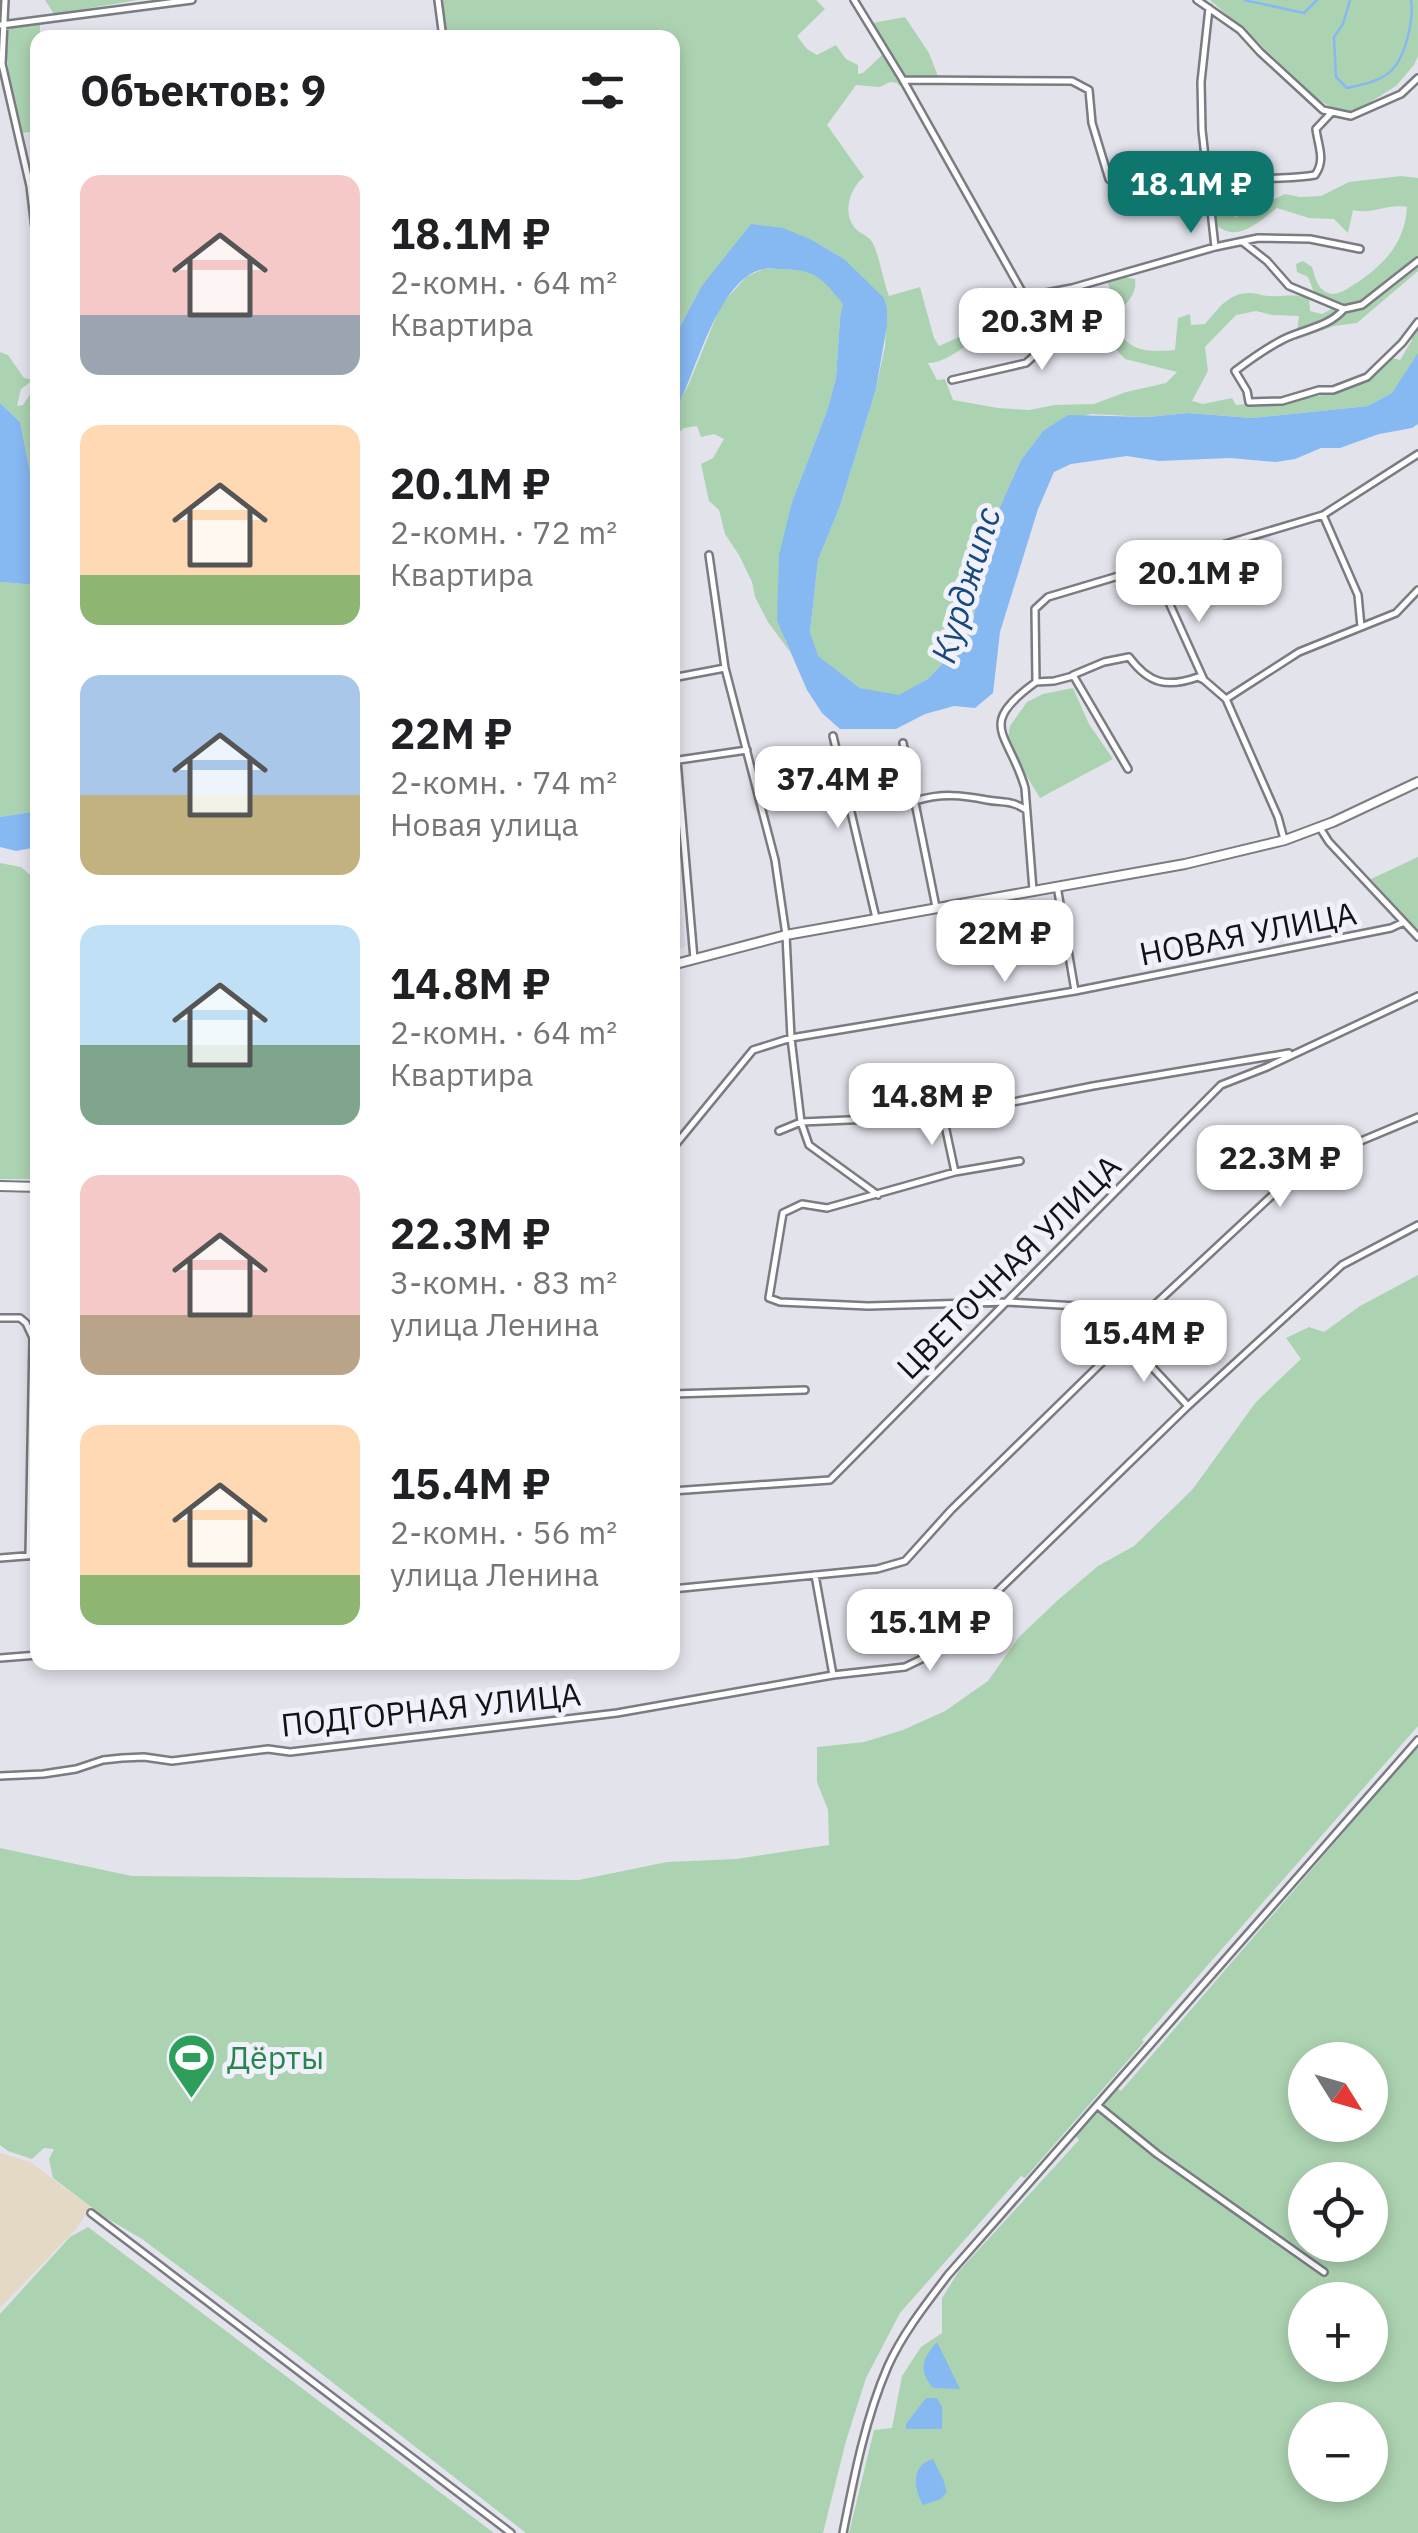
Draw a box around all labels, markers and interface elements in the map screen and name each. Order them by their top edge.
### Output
text: Объектов: 9 [80,63,326,118]
icon: filters [575,63,630,118]
pin: 18.1M ₽ [1099,151,1283,236]
text: 18.1M ₽ [1130,162,1252,204]
text: 18.1M ₽ [390,206,551,261]
icon: home [160,215,280,335]
text: 2-комн. · 64 m² [390,261,617,303]
pin: 20.3M ₽ [950,288,1134,373]
text: 20.3M ₽ [981,299,1103,341]
text: Квартира [390,303,533,345]
text: 20.1M ₽ [390,456,551,511]
icon: home [160,465,280,585]
water label: Курджипс [920,501,1011,668]
text: 2-комн. · 72 m² [390,511,617,553]
pin: 20.1M ₽ [1107,540,1291,625]
text: 20.1M ₽ [1138,551,1260,593]
text: Квартира [390,553,533,595]
text: 22M ₽ [390,706,512,761]
icon: home [160,715,280,835]
pin: 37.4M ₽ [746,746,930,831]
text: 37.4M ₽ [777,757,899,799]
text: 2-комн. · 74 m² [390,761,617,803]
text: Новая улица [390,803,579,845]
street label: НОВАЯ УЛИЦА [1136,891,1360,975]
pin: 22M ₽ [935,900,1075,985]
text: 22M ₽ [958,911,1052,953]
text: 14.8M ₽ [390,956,551,1011]
icon: home [160,965,280,1085]
text: 2-комн. · 64 m² [390,1011,617,1053]
text: Квартира [390,1053,533,1095]
pin: 14.8M ₽ [840,1063,1024,1148]
text: 14.8M ₽ [871,1074,993,1116]
pin: 22.3M ₽ [1188,1125,1372,1210]
text: 22.3M ₽ [1219,1136,1341,1178]
street label: ЦВЕТОЧНАЯ УЛИЦА [887,1145,1130,1388]
text: 22.3M ₽ [390,1206,551,1261]
icon: home [160,1215,280,1335]
text: 3-комн. · 83 m² [390,1261,617,1303]
pin: 15.4M ₽ [1052,1300,1236,1385]
text: улица Ленина [390,1303,599,1345]
text: 15.4M ₽ [1083,1311,1205,1353]
text: 15.4M ₽ [390,1456,551,1511]
icon: home [160,1465,280,1585]
text: 2-комн. · 56 m² [390,1511,617,1553]
text: улица Ленина [390,1553,599,1595]
pin: 15.1M ₽ [838,1589,1022,1674]
text: 15.1M ₽ [869,1600,991,1642]
street label: ПОДГОРНАЯ УЛИЦА [279,1672,583,1746]
sports icon: Дёрты [166,2032,218,2100]
place label: Дёрты [227,2036,324,2078]
north arrow [1288,2042,1388,2142]
map controls [1288,2042,1388,2502]
button: locate [1288,2162,1388,2262]
button: + [1288,2282,1388,2382]
button: − [1288,2402,1388,2502]

